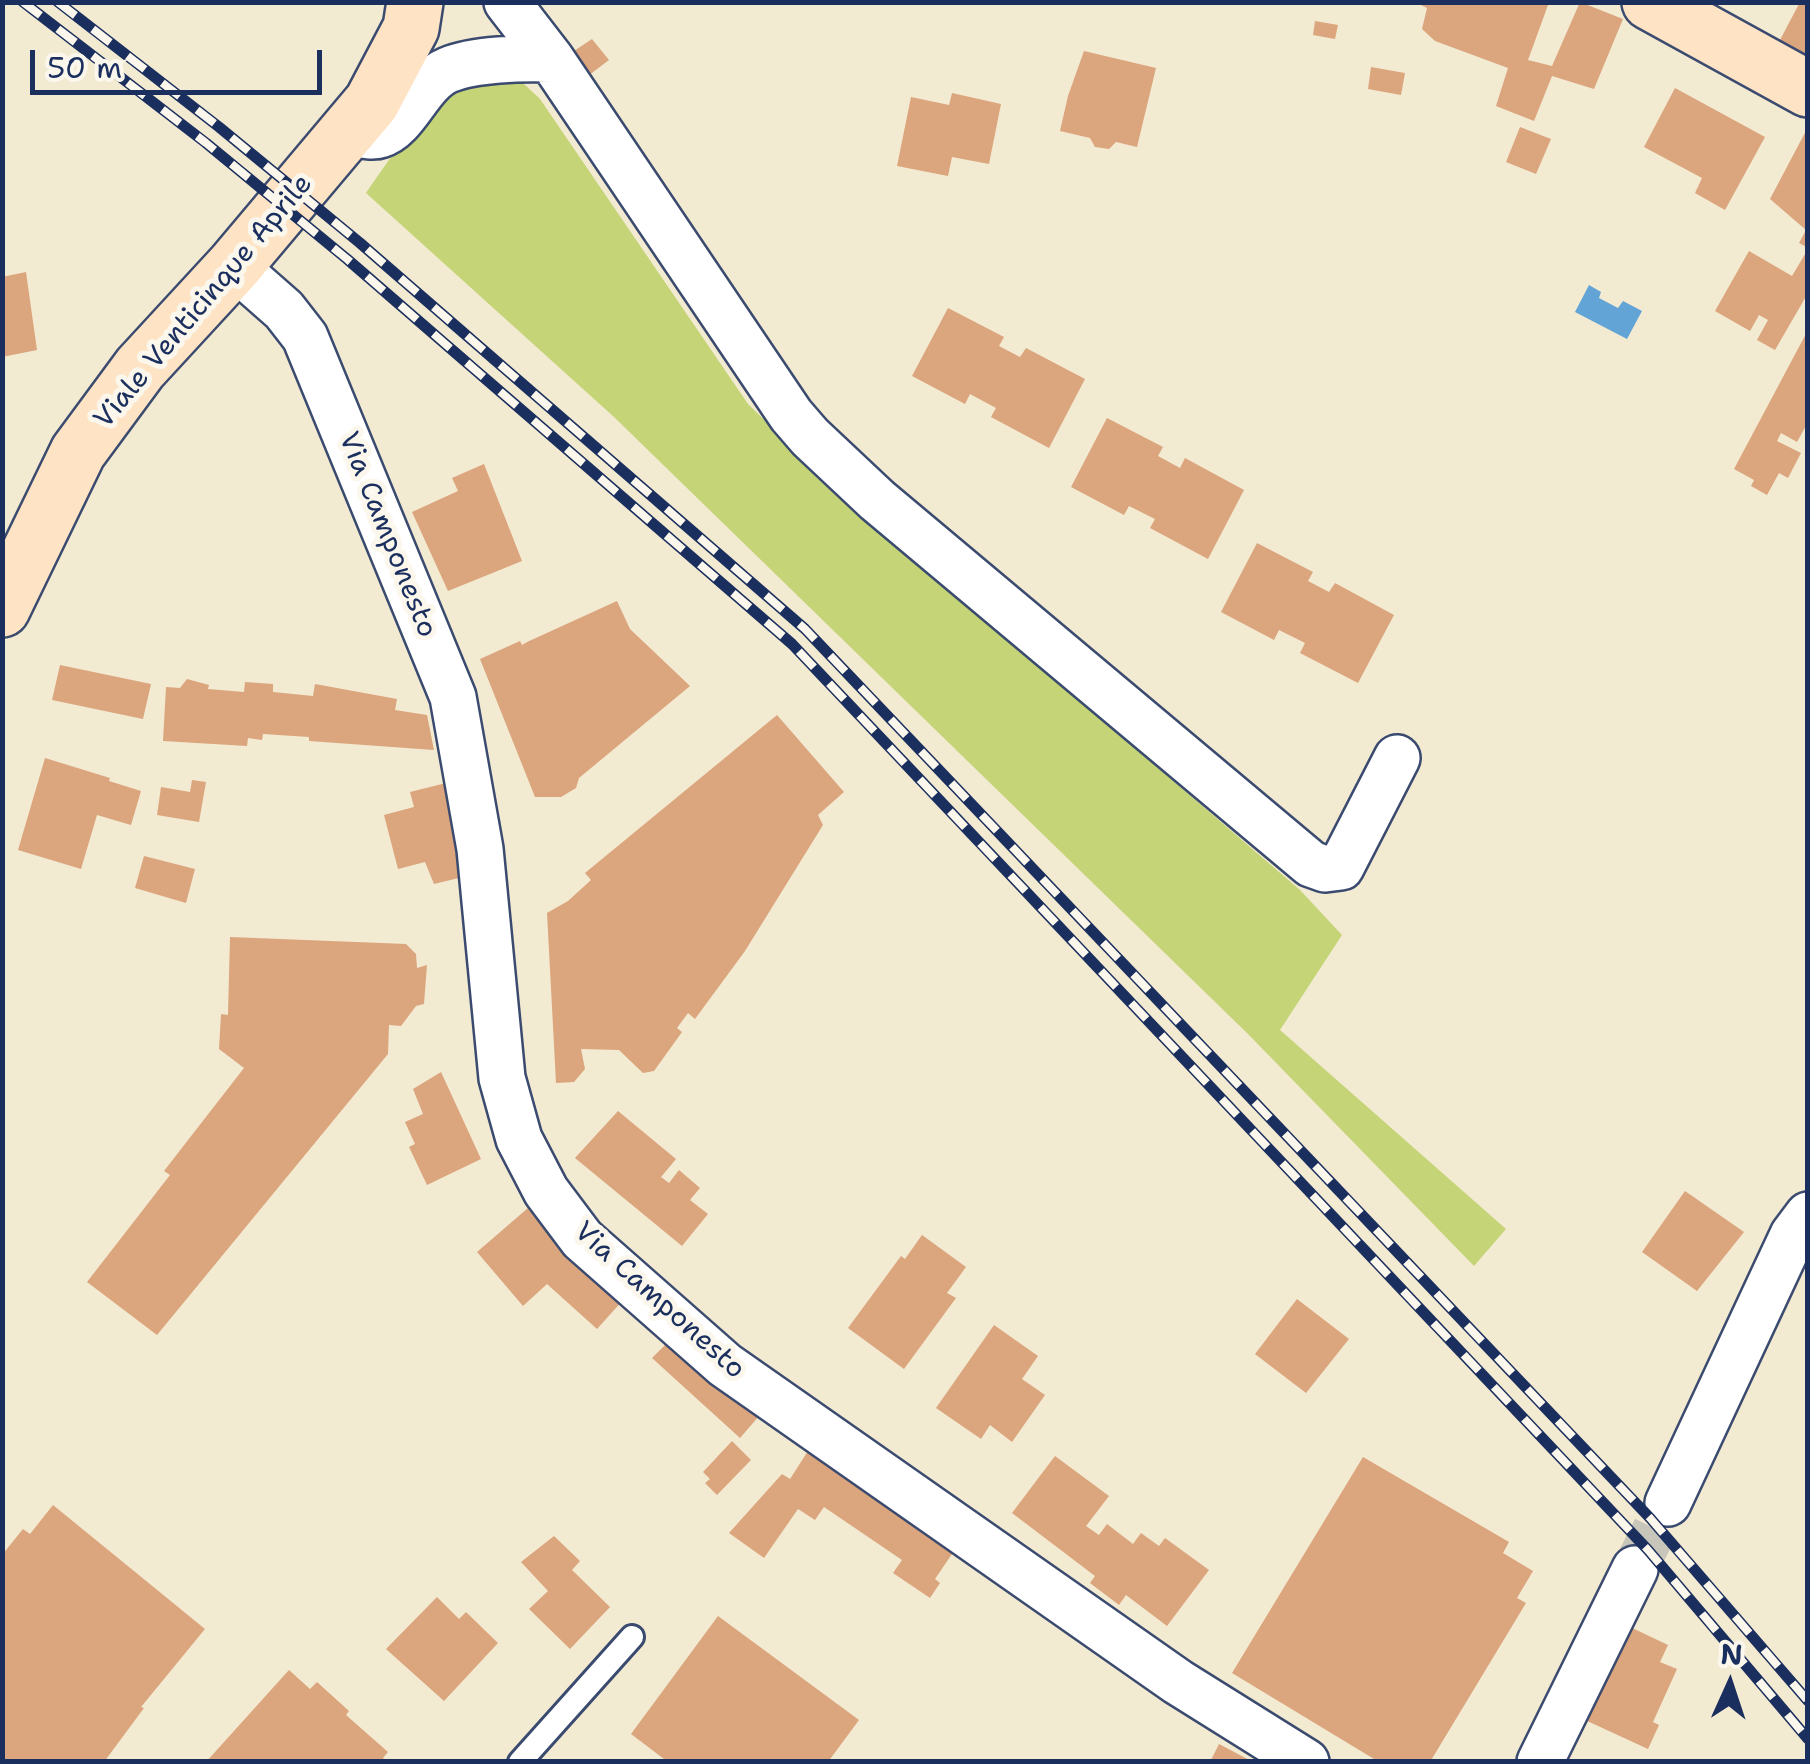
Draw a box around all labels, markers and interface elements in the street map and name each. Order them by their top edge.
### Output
scale bar [35,30,328,92]
text: 50 m [47,47,122,88]
street label: Viale Venticinque Aprile [88,168,320,436]
street label: Via Camponesto [331,427,443,643]
street label: Via Camponesto [567,1215,751,1387]
north arrow [1680,1634,1780,1734]
text: N [1719,1634,1744,1674]

